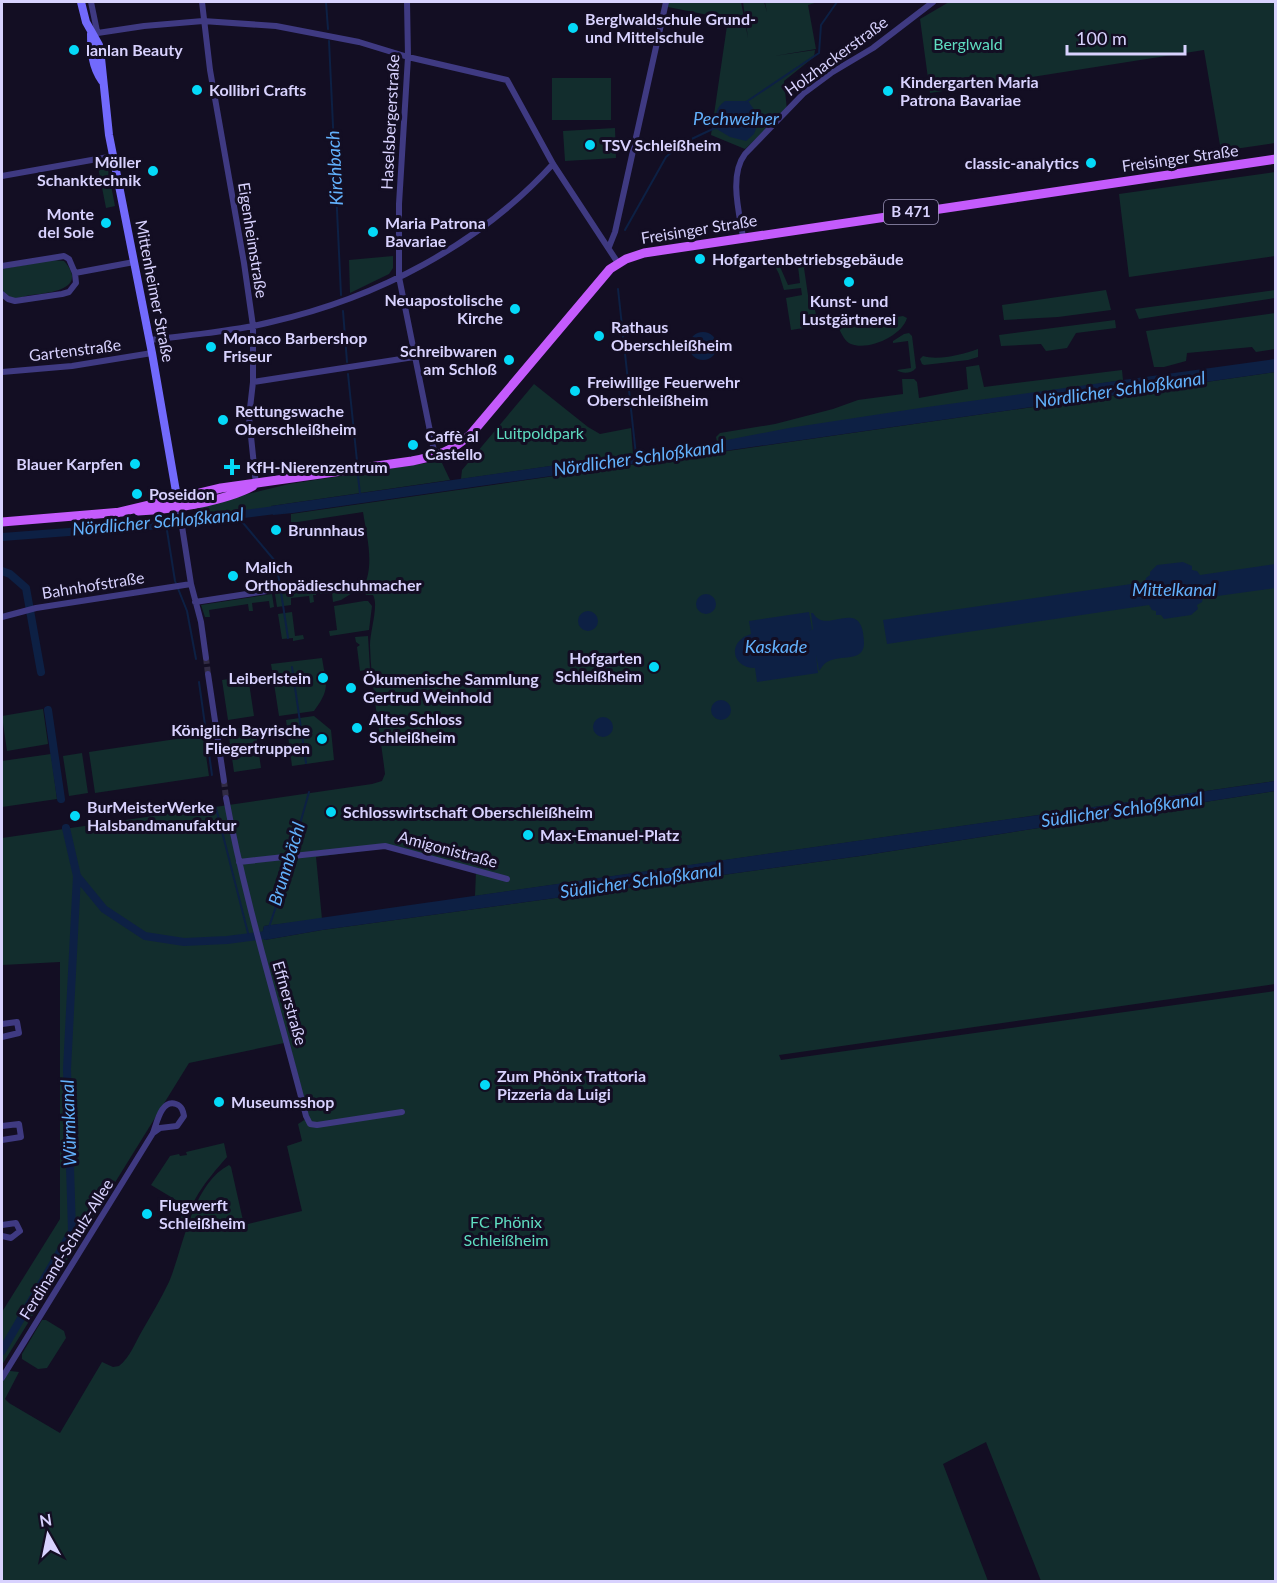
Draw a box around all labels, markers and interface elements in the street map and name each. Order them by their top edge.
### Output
place label: Berglwaldschule Grund- und Mittelschule [585,9,756,46]
street label: Holzhackerstraße [781,12,891,99]
scale bar [1067,18,1186,56]
marker: Berglwaldschule Grund- und Mittelschule [566,21,580,35]
text: 100 m [1076,27,1127,49]
park label: Berglwald [933,34,1003,53]
place label: lanlan Beauty [86,40,183,59]
marker: lanlan Beauty [67,43,81,57]
street label: Haselsbergerstraße [376,54,403,190]
place label: Kindergarten Maria Patrona Bavariae [900,72,1039,109]
place label: Kollibri Crafts [209,80,306,99]
marker: Kollibri Crafts [190,83,204,97]
marker: Kindergarten Maria Patrona Bavariae [881,84,895,98]
water label: Pechweiher [693,107,780,129]
water label: Kirchbach [321,130,347,206]
place label: TSV Schleißheim [602,135,721,154]
marker: TSV Schleißheim [583,138,597,152]
street label: Freisinger Straße [1120,140,1239,175]
place label: Möller Schanktechnik [37,152,141,189]
place label: classic-analytics [965,153,1079,172]
marker: classic-analytics [1084,156,1098,170]
marker: Möller Schanktechnik [146,164,160,178]
street label: Eigenheimstraße [235,181,272,299]
road number: B 471 [884,200,938,224]
place label: Monte del Sole [38,204,94,241]
street label: Freisinger Straße [639,210,758,247]
place label: Maria Patrona Bavariae [385,213,486,250]
marker: Monte del Sole [99,216,113,230]
street label: Mittenheimer Straße [132,218,179,364]
marker: Maria Patrona Bavariae [366,225,380,239]
place label: Hofgartenbetriebsgebäude [712,249,904,268]
marker: Hofgartenbetriebsgebäude [693,252,707,266]
marker: Kunst- und Lustgärtnerei [842,275,856,289]
place label: Neuapostolische Kirche [384,290,503,327]
place label: Kunst- und Lustgärtnerei [802,291,896,328]
marker: Neuapostolische Kirche [508,302,522,316]
place label: Rathaus Oberschleißheim [611,317,732,354]
place label: Monaco Barbershop Friseur [223,328,367,365]
marker: Rathaus Oberschleißheim [592,329,606,343]
street label: Gartenstraße [28,334,122,365]
marker: Monaco Barbershop Friseur [204,340,218,354]
place label: Schreibwaren am Schloß [400,341,497,378]
marker: Schreibwaren am Schloß [502,353,516,367]
water label: Nördlicher Schloßkanal [1033,366,1207,412]
place label: Freiwillige Feuerwehr Oberschleißheim [587,372,740,409]
marker: Freiwillige Feuerwehr Oberschleißheim [568,384,582,398]
place label: Rettungswache Oberschleißheim [235,401,356,438]
marker: Rettungswache Oberschleißheim [216,413,230,427]
park label: Luitpoldpark [496,423,585,442]
place label: Caffè al Castello [425,426,482,463]
water label: Nördlicher Schloßkanal [552,434,726,480]
marker: Caffè al Castello [406,438,420,452]
place label: Blauer Karpfen [16,454,123,473]
marker: Blauer Karpfen [128,457,142,471]
place label: KfH-Nierenzentrum [246,457,388,476]
marker: KfH-Nierenzentrum [223,458,241,476]
place label: Poseidon [149,484,215,503]
marker: Poseidon [130,487,144,501]
water label: Nördlicher Schloßkanal [71,503,245,539]
place label: Brunnhaus [288,520,365,539]
marker: Brunnhaus [269,523,283,537]
place label: Malich Orthopädieschuhmacher [245,557,421,594]
street label: Bahnhofstraße [40,567,146,602]
marker: Malich Orthopädieschuhmacher [226,569,240,583]
water label: Mittelkanal [1132,578,1216,600]
water label: Kaskade [745,635,807,657]
place label: Hofgarten Schleißheim [555,648,642,685]
marker: Hofgarten Schleißheim [647,660,661,674]
place label: Leiberlstein [228,668,311,687]
place label: Ökumenische Sammlung Gertrud Weinhold [363,669,539,706]
marker: Leiberlstein [316,671,330,685]
marker: Ökumenische Sammlung Gertrud Weinhold [344,681,358,695]
place label: Altes Schloss Schleißheim [368,709,462,746]
place label: Königlich Bayrische Fliegertruppen [171,720,310,757]
marker: Altes Schloss Schleißheim [350,721,364,735]
marker: Königlich Bayrische Fliegertruppen [315,732,329,746]
water label: Südlicher Schloßkanal [1040,787,1204,831]
place label: BurMeisterWerke Halsbandmanufaktur [87,797,236,834]
place label: Schlosswirtschaft Oberschleißheim [343,802,593,821]
marker: Schlosswirtschaft Oberschleißheim [324,805,338,819]
marker: BurMeisterWerke Halsbandmanufaktur [68,809,82,823]
water label: Brunnbächl [263,819,309,908]
place label: Max-Emanuel-Platz [540,825,679,844]
street label: Amigonistraße [396,826,500,871]
marker: Max-Emanuel-Platz [521,828,535,842]
water label: Südlicher Schloßkanal [559,858,723,902]
street label: Effnerstraße [269,959,312,1047]
place label: Zum Phönix Trattoria Pizzeria da Luigi [497,1066,646,1103]
marker: Zum Phönix Trattoria Pizzeria da Luigi [478,1078,492,1092]
water label: Würmkanal [55,1079,81,1167]
place label: Museumsshop [231,1092,334,1111]
marker: Museumsshop [212,1095,226,1109]
street label: Ferdinand-Schulz-Allee [15,1175,117,1322]
place label: Flugwerft Schleißheim [159,1195,246,1232]
marker: Flugwerft Schleißheim [140,1207,154,1221]
park label: FC Phönix Schleißheim [464,1212,548,1249]
north arrow [18,1505,78,1565]
text: N [38,1509,53,1530]

